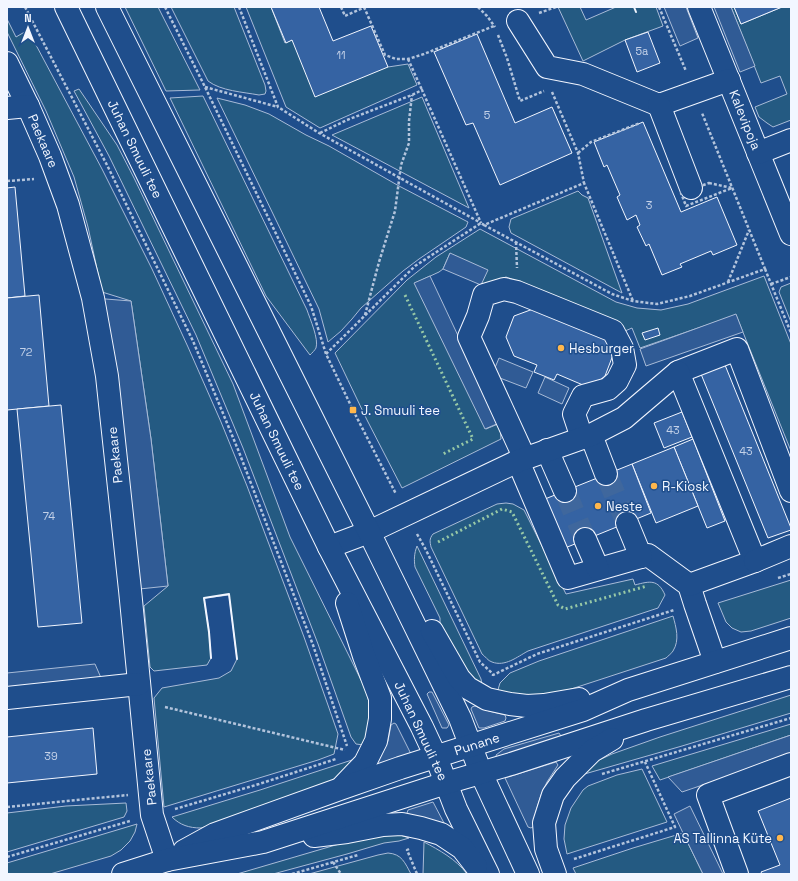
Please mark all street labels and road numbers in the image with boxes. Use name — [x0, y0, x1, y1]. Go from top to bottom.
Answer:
street label: Kalevipoja — [725, 87, 765, 153]
street label: Juhan Smuuli tee — [104, 97, 166, 201]
street label: Paekaare — [24, 112, 62, 170]
street label: Juhan Smuuli tee — [246, 389, 308, 493]
street label: Paekaare — [104, 426, 126, 484]
street label: Juhan Smuuli tee — [390, 679, 452, 783]
street label: Punane — [452, 729, 502, 759]
street label: Paekaare — [138, 748, 160, 806]

